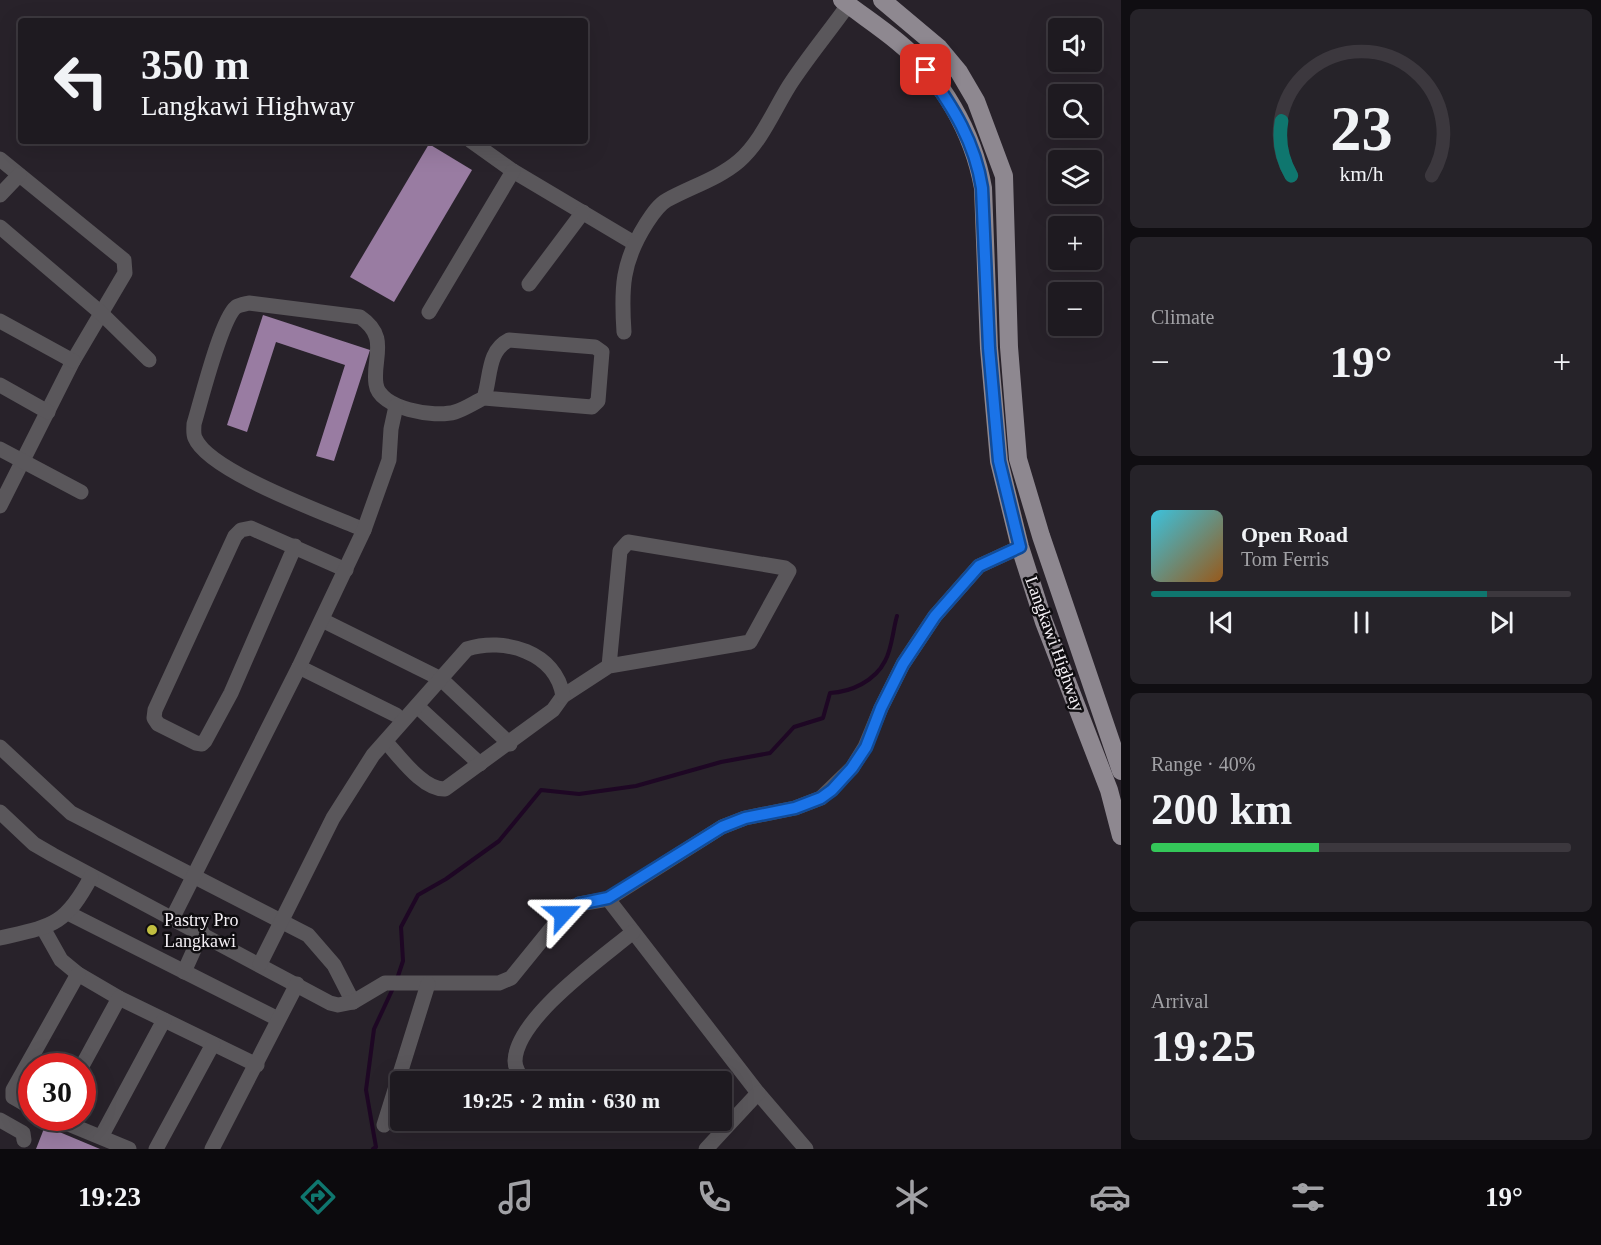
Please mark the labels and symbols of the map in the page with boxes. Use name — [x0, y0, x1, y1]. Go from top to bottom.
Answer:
pin — [900, 44, 951, 95]
street label: Langkawi Highway — [1021, 574, 1089, 714]
position arrow — [531, 882, 595, 946]
place label: Pastry Pro Langkawi — [164, 910, 239, 951]
marker: Pastry Pro Langkawi — [145, 923, 159, 937]
speed limit sign: 30 — [18, 1053, 96, 1131]

